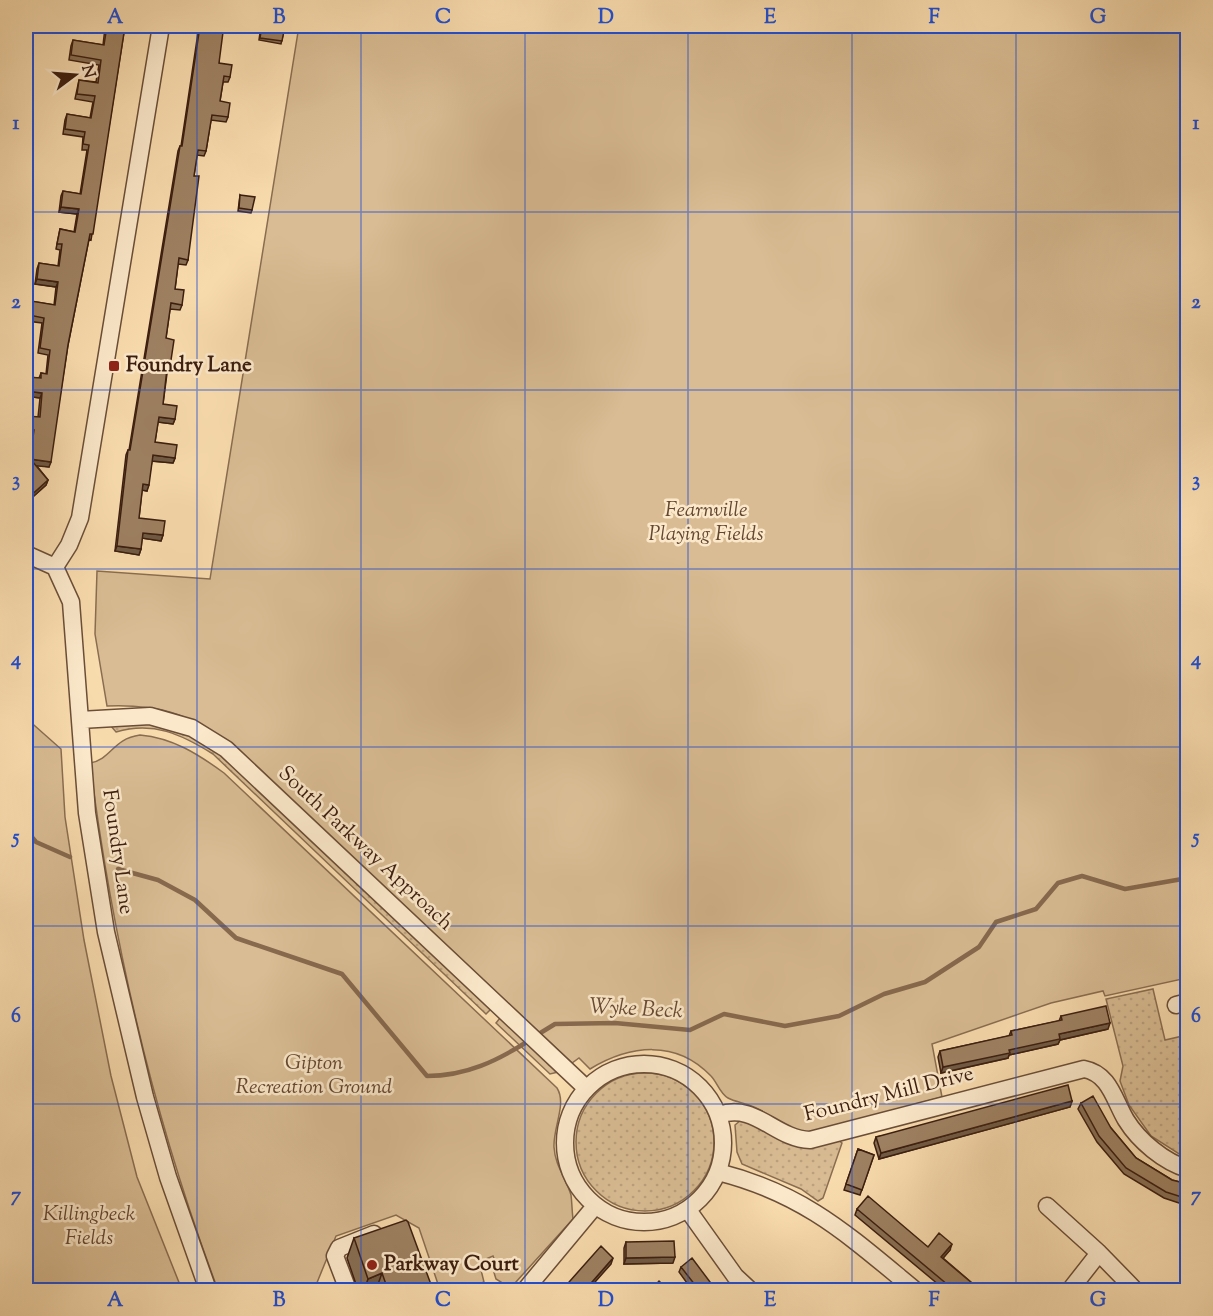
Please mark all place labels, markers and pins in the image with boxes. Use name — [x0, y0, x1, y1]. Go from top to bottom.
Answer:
place label: Foundry Lane — [126, 351, 252, 381]
marker: Foundry Lane — [107, 359, 121, 373]
place label: Parkway Court — [384, 1250, 520, 1280]
marker: Parkway Court — [365, 1258, 379, 1272]

